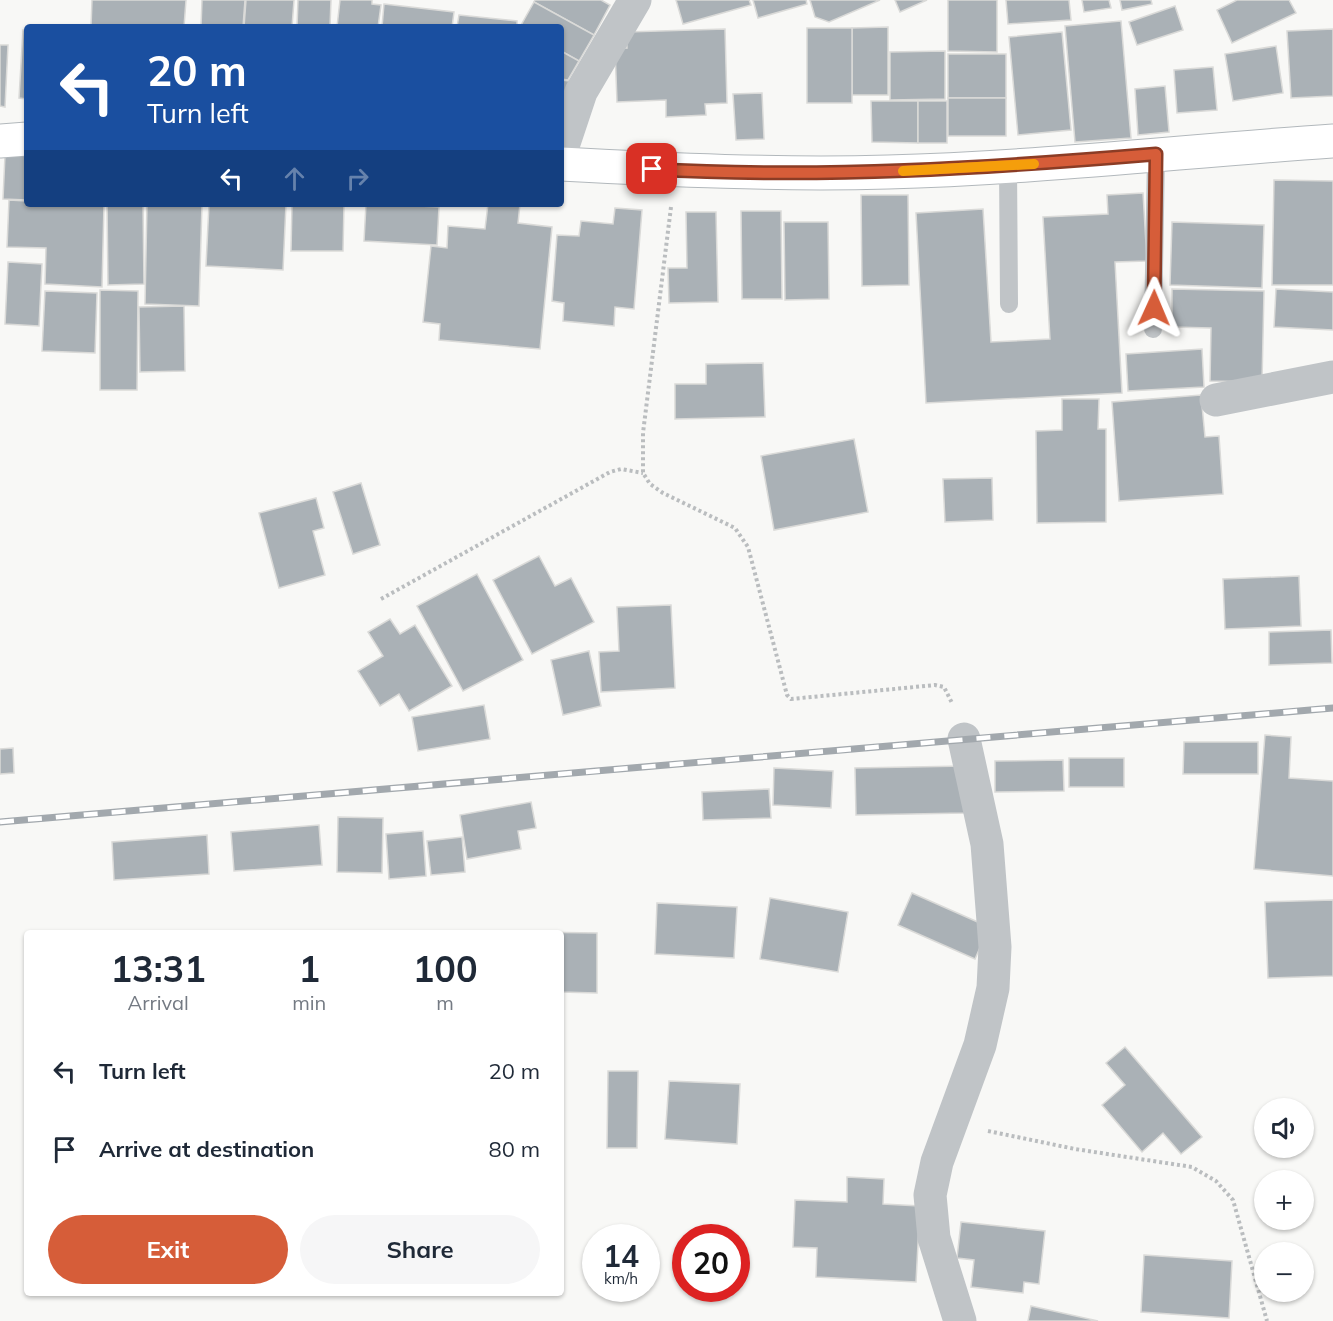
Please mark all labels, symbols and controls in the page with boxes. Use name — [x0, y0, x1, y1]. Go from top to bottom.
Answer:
text: 20 m — [147, 44, 247, 97]
icon: left — [48, 48, 126, 126]
text: Turn left — [147, 96, 249, 130]
pin — [626, 143, 677, 194]
icon: arrive — [635, 152, 668, 185]
icon: left — [215, 162, 248, 195]
icon: ahead — [278, 162, 311, 195]
icon: right — [341, 162, 374, 195]
position arrow — [1122, 276, 1186, 340]
text: 13:31 — [110, 946, 206, 991]
text: 1 — [298, 946, 320, 991]
text: 100 — [413, 946, 478, 991]
text: Arrival — [128, 990, 189, 1015]
text: min — [292, 990, 326, 1015]
text: m — [436, 990, 454, 1015]
icon: left — [48, 1055, 81, 1088]
text: Turn left — [99, 1057, 186, 1085]
text: 20 m — [489, 1057, 540, 1085]
map controls — [1254, 1098, 1314, 1302]
button: sound — [1254, 1098, 1314, 1158]
icon: arrive — [48, 1133, 81, 1166]
text: Arrive at destination — [99, 1135, 314, 1163]
text: 80 m — [489, 1135, 540, 1163]
button: + — [1254, 1170, 1314, 1230]
button: Exit — [48, 1215, 288, 1284]
button: Share — [300, 1215, 540, 1284]
speed limit sign: 20 — [672, 1224, 750, 1302]
text: 14 — [603, 1237, 639, 1275]
button: − — [1254, 1242, 1314, 1302]
text: km/h — [604, 1269, 638, 1288]

